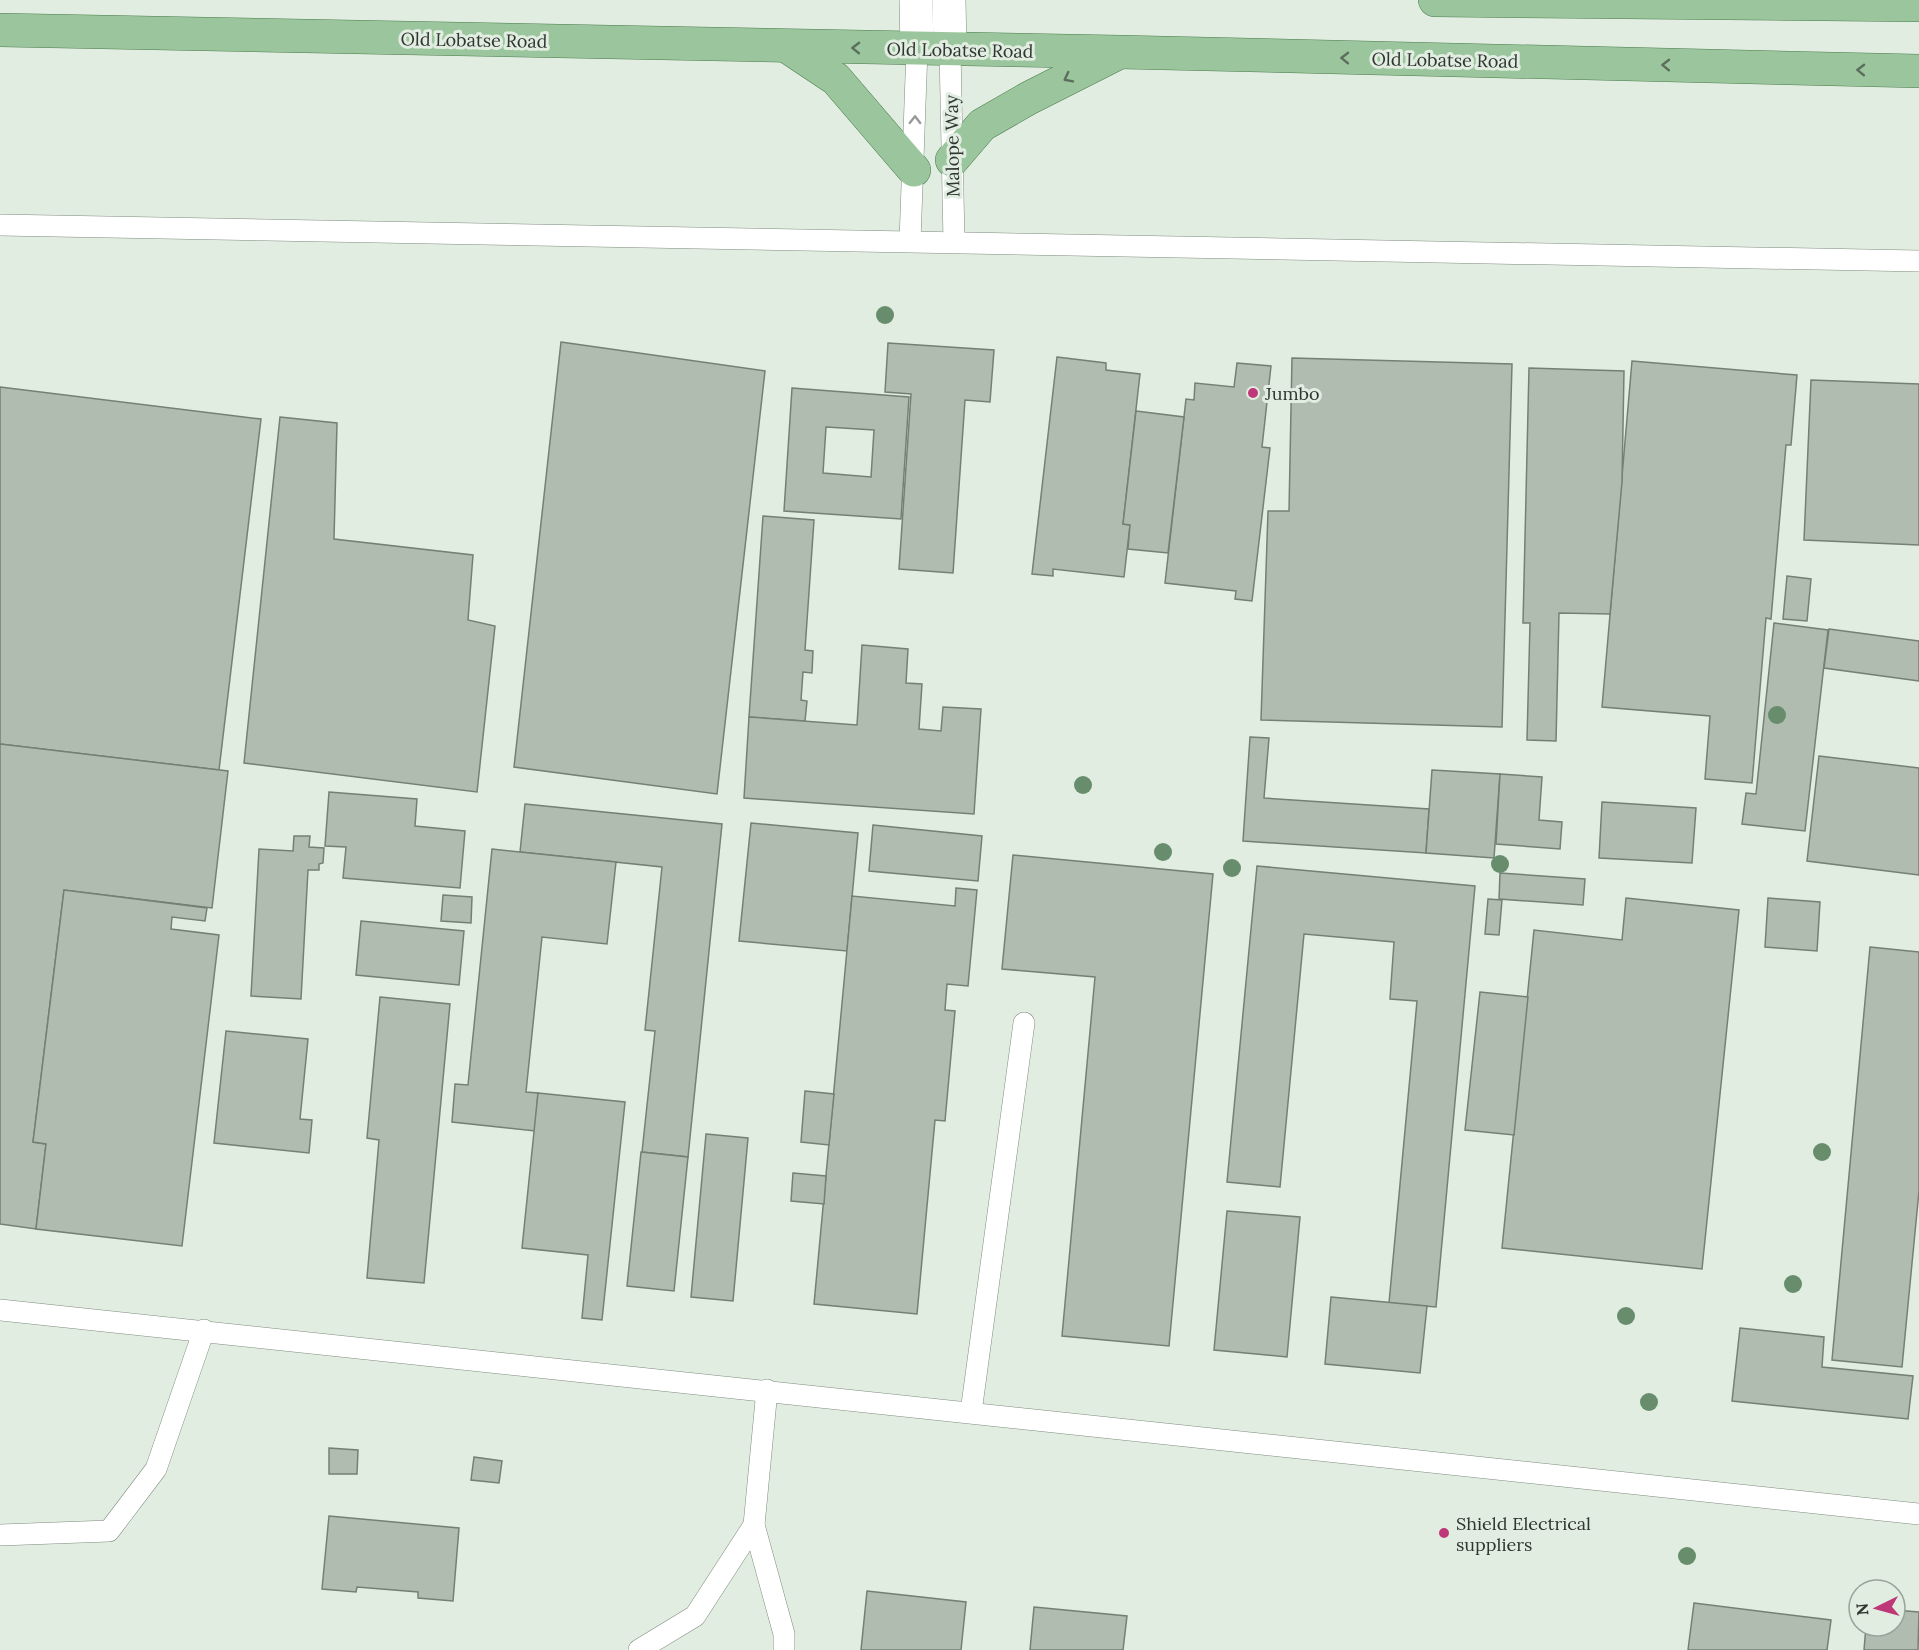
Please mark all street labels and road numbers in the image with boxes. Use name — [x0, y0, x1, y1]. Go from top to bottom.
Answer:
street label: Old Lobatse Road — [400, 27, 548, 53]
street label: Old Lobatse Road — [886, 37, 1034, 63]
street label: Old Lobatse Road — [1371, 47, 1519, 73]
street label: Malope Way — [940, 94, 964, 197]

